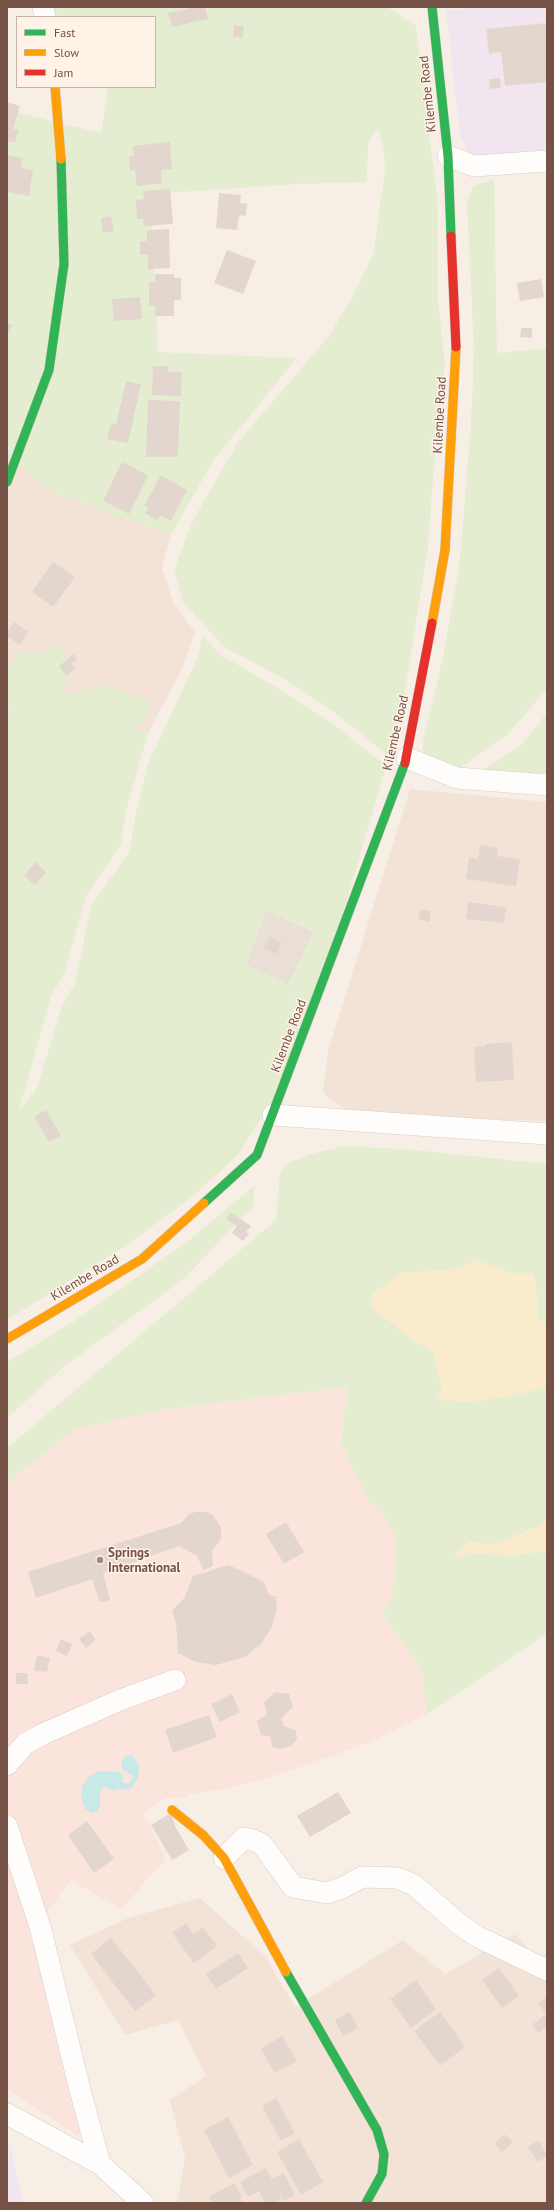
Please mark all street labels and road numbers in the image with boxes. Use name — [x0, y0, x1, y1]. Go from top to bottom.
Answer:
street label: Kilembe Road — [416, 55, 440, 133]
street label: Kilembe Road — [430, 376, 450, 454]
street label: Kilembe Road — [380, 694, 412, 772]
street label: Kilembe Road — [268, 997, 310, 1075]
street label: Kilembe Road — [48, 1251, 122, 1305]

